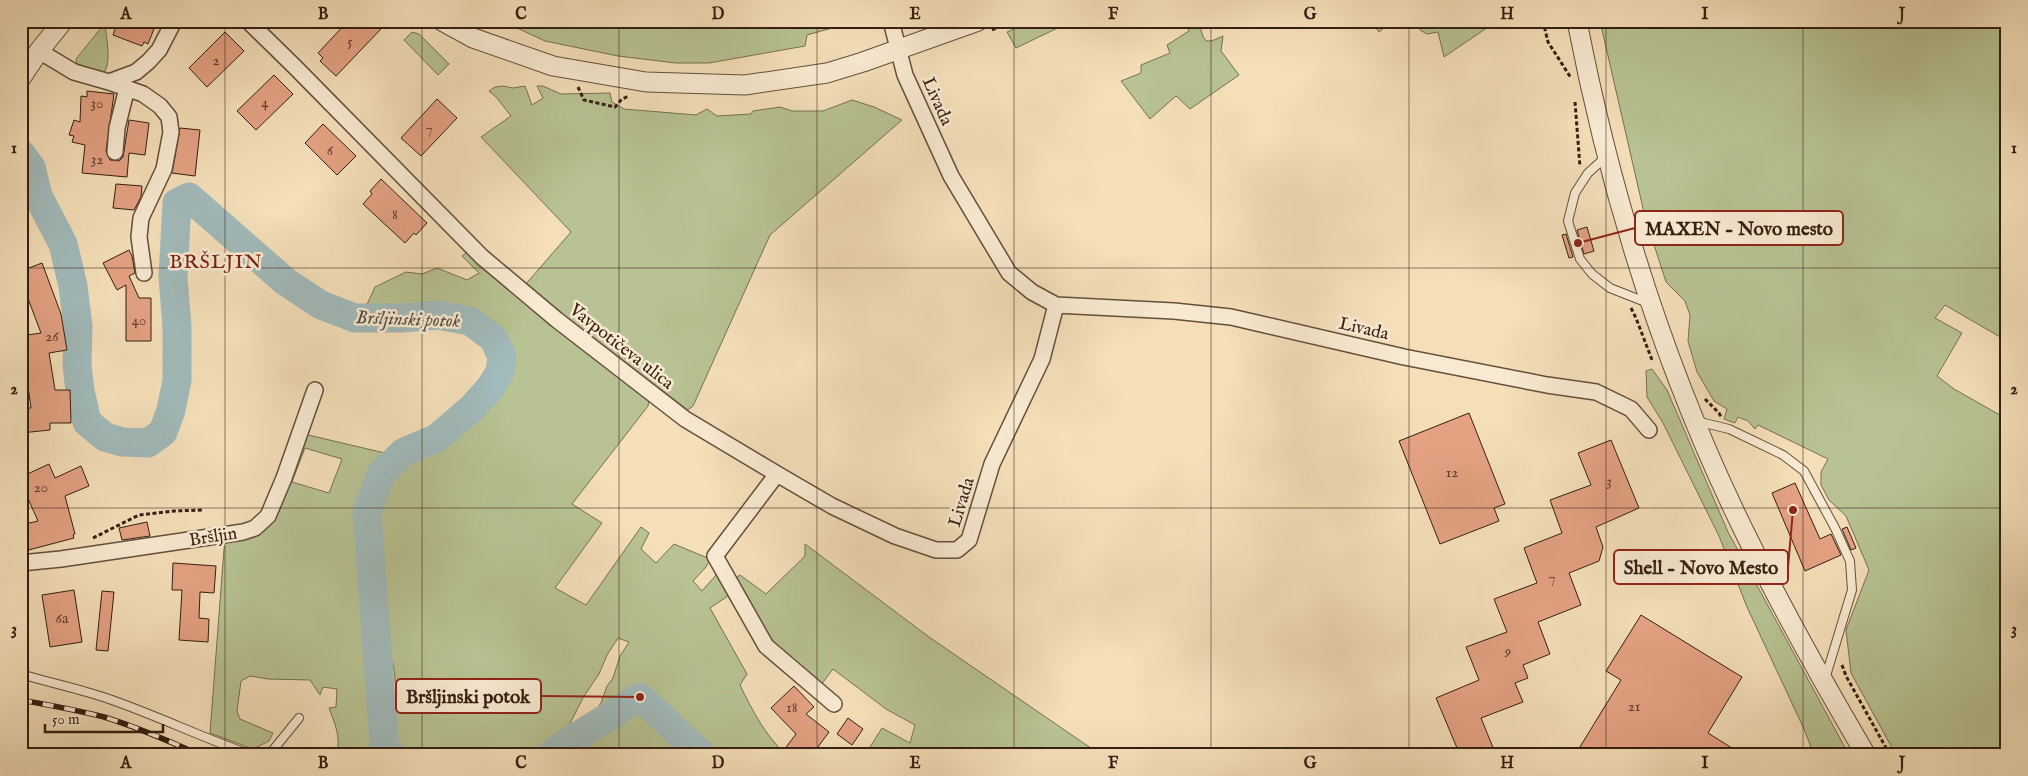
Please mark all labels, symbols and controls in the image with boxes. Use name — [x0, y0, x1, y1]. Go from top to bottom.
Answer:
text: A — [120, 5, 133, 25]
text: B — [318, 5, 329, 25]
text: C — [515, 5, 527, 25]
text: D — [712, 5, 725, 25]
text: E — [909, 5, 921, 25]
text: F — [1108, 5, 1119, 25]
text: G — [1304, 5, 1317, 25]
text: H — [1500, 5, 1514, 25]
text: I — [1702, 5, 1709, 25]
text: J — [1897, 5, 1906, 25]
house number: 5 — [347, 32, 353, 51]
house number: 2 — [212, 51, 220, 70]
street label: Livada — [916, 74, 958, 130]
house number: 4 — [261, 93, 269, 112]
house number: 30 — [91, 94, 103, 113]
house number: 7 — [425, 119, 433, 138]
text: 1 — [11, 139, 17, 159]
text: 1 — [2011, 139, 2017, 159]
house number: 6 — [327, 141, 334, 160]
house number: 32 — [91, 150, 103, 169]
house number: 8 — [392, 205, 398, 224]
callout: MAXEN - Novo mesto — [1635, 211, 1843, 245]
text: MAXEN - Novo mesto — [1645, 218, 1833, 242]
district label: BRŠLJIN — [169, 250, 263, 275]
street label: Vavpotičeva ulica — [563, 298, 678, 395]
water label: Bršljinski potok — [355, 306, 461, 334]
house number: 40 — [132, 311, 146, 330]
street label: Livada — [1336, 313, 1391, 346]
house number: 26 — [45, 327, 59, 346]
text: 2 — [10, 380, 18, 400]
text: 2 — [2010, 380, 2018, 400]
house number: 12 — [1446, 463, 1458, 482]
house number: 3 — [1606, 472, 1612, 491]
street label: Livada — [944, 475, 981, 530]
house number: 20 — [34, 478, 48, 497]
street label: Bršljin — [188, 522, 239, 553]
callout: Shell - Novo Mesto — [1614, 550, 1788, 584]
text: Shell - Novo Mesto — [1624, 557, 1778, 581]
house number: 7 — [1548, 568, 1556, 587]
house number: 6a — [56, 609, 69, 628]
text: 3 — [11, 620, 17, 640]
text: 3 — [2011, 620, 2017, 640]
house number: 9 — [1504, 642, 1511, 661]
callout: Bršljinski potok — [396, 679, 541, 713]
text: Bršljinski potok — [406, 686, 531, 710]
house number: 21 — [1628, 697, 1640, 716]
house number: 18 — [786, 698, 798, 717]
scale bar — [45, 701, 162, 733]
text: 50 m — [52, 710, 80, 729]
text: A — [120, 754, 133, 774]
text: B — [318, 754, 329, 774]
text: C — [515, 754, 527, 774]
text: D — [712, 754, 725, 774]
text: E — [909, 754, 921, 774]
text: F — [1108, 754, 1119, 774]
text: G — [1304, 754, 1317, 774]
text: H — [1500, 754, 1514, 774]
text: I — [1702, 754, 1709, 774]
text: J — [1897, 754, 1906, 774]

